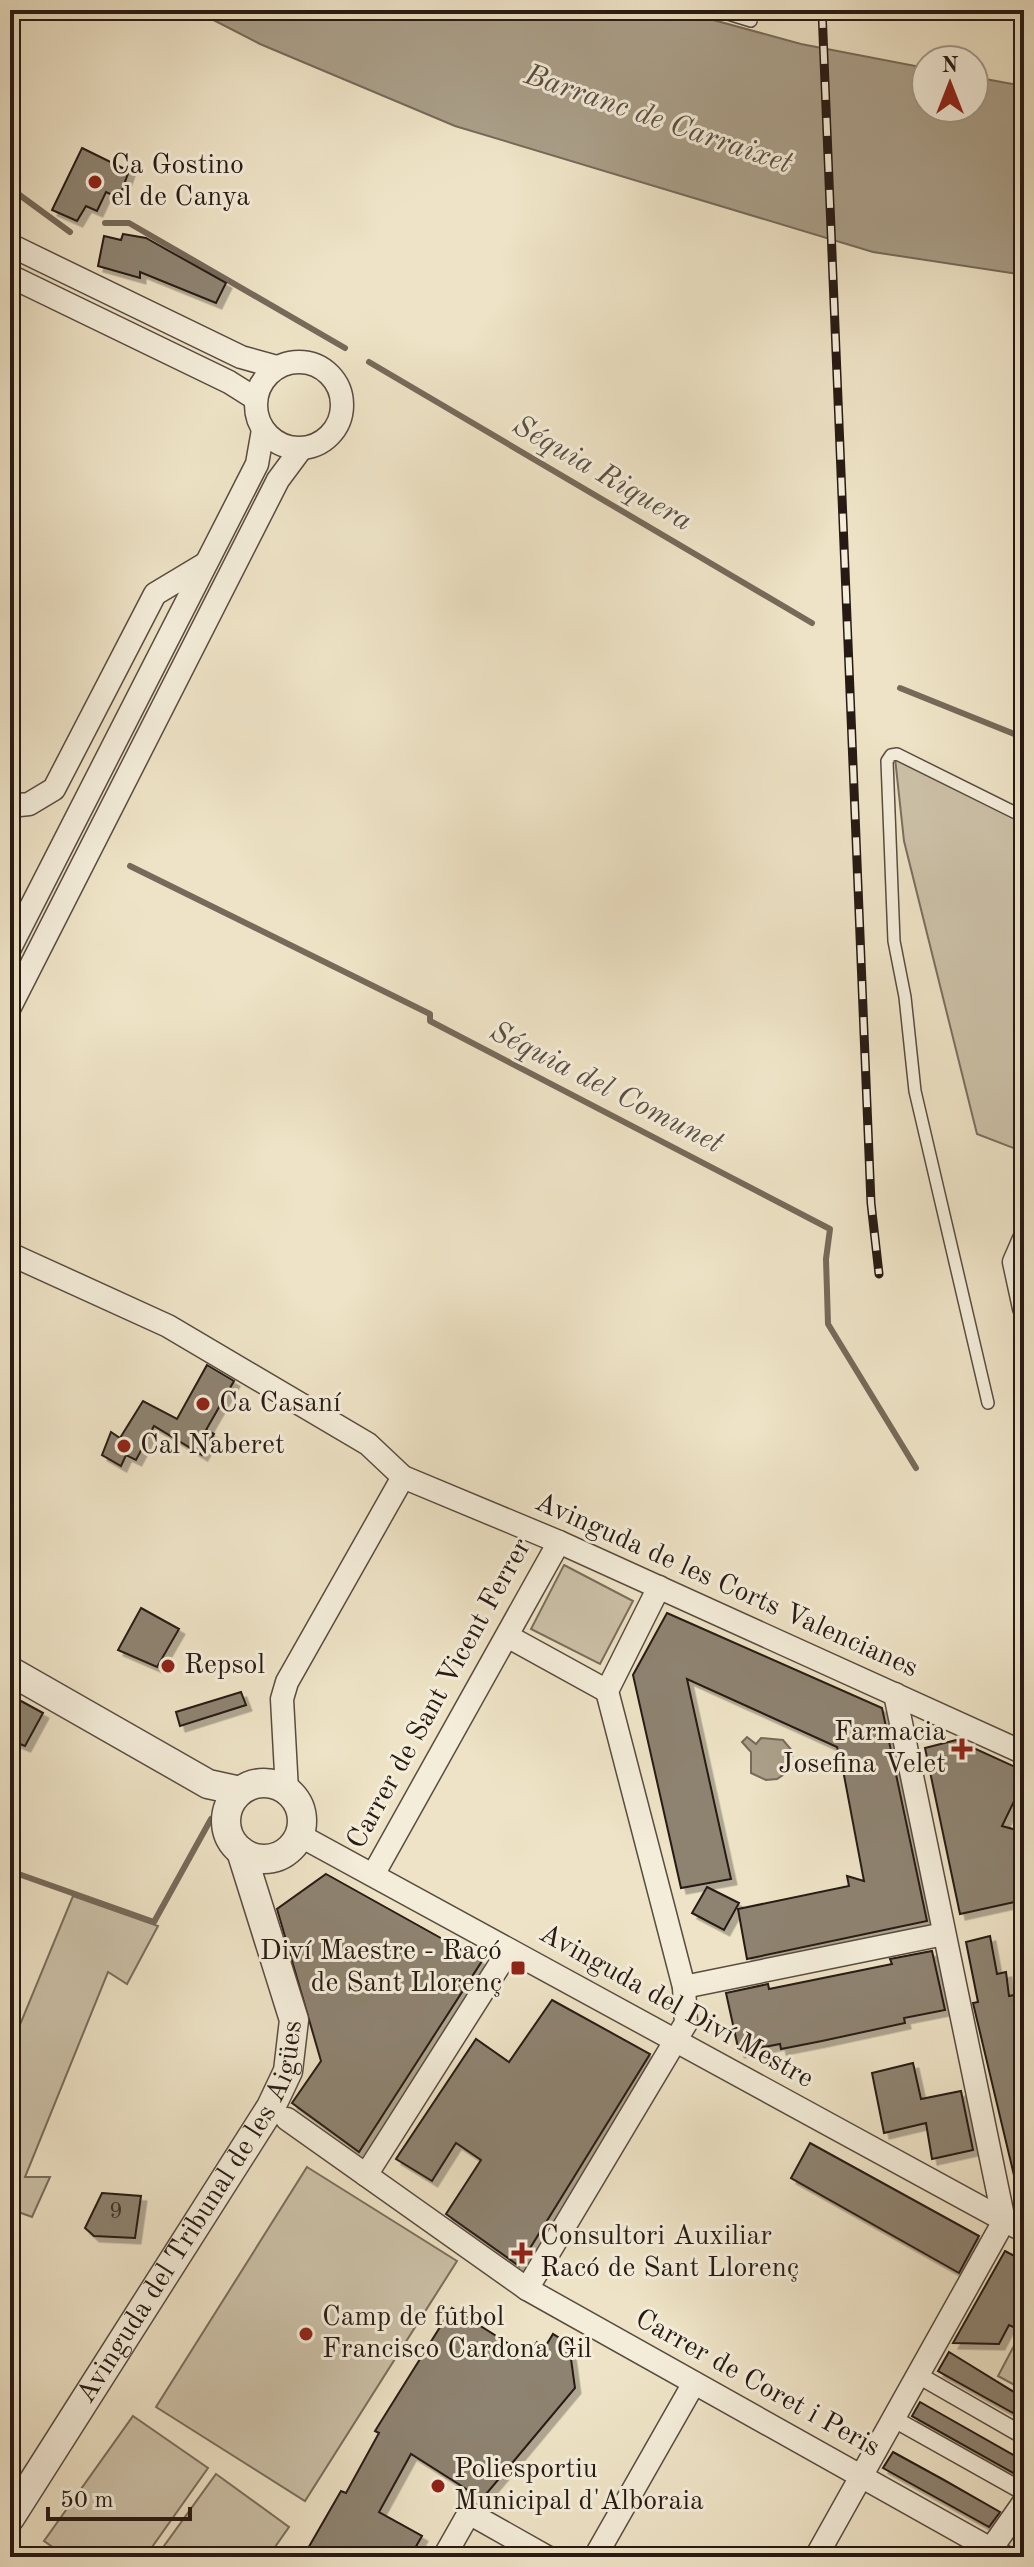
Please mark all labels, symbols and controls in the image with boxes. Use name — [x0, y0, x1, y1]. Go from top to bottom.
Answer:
north arrow — [910, 44, 990, 124]
text: N — [942, 55, 959, 77]
water label: Barranc de Carraixet — [520, 60, 796, 180]
place label: Ca Gostino el de Canya — [111, 152, 250, 212]
marker: Ca Gostino el de Canya — [86, 173, 104, 191]
water label: Séquia Riquera — [507, 411, 697, 537]
water label: Séquia del Comunet — [485, 1016, 727, 1160]
place label: Ca Casaní — [219, 1390, 341, 1418]
marker: Ca Casaní — [194, 1395, 212, 1413]
place label: Cal Naberet — [140, 1432, 285, 1460]
marker: Cal Naberet — [115, 1437, 133, 1455]
street label: Avinguda de les Corts Valencianes — [530, 1489, 922, 1683]
street label: Carrer de Sant Vicent Ferrer — [343, 1534, 537, 1854]
place label: Repsol — [184, 1652, 265, 1680]
marker: Repsol — [159, 1657, 177, 1675]
place label: Farmacia Josefina Velet — [778, 1719, 946, 1779]
marker: Farmacia Josefina Velet — [953, 1740, 971, 1758]
street label: Avinguda del Diví Mestre — [534, 1920, 818, 2094]
place label: Diví Maestre - Racó de Sant Llorenç — [260, 1938, 502, 1998]
marker: Diví Maestre - Racó de Sant Llorenç — [509, 1959, 527, 1977]
street label: Avinguda del Tribunal de les Aigües — [72, 2019, 308, 2409]
house number: 9 — [109, 2200, 123, 2224]
place label: Consultori Auxiliar Racó de Sant Llorenç — [540, 2223, 799, 2283]
marker: Consultori Auxiliar Racó de Sant Llorenç — [511, 2242, 533, 2264]
place label: Camp de futbol Francisco Cardona Gil — [322, 2304, 592, 2364]
street label: Carrer de Coret i Peris — [630, 2305, 884, 2463]
marker: Camp de futbol Francisco Cardona Gil — [297, 2325, 315, 2343]
place label: Poliesportiu Municipal d'Alboraia — [454, 2456, 704, 2516]
scale bar — [48, 2471, 190, 2521]
marker: Poliesportiu Municipal d'Alboraia — [429, 2477, 447, 2495]
text: 50 m — [60, 2489, 114, 2513]

